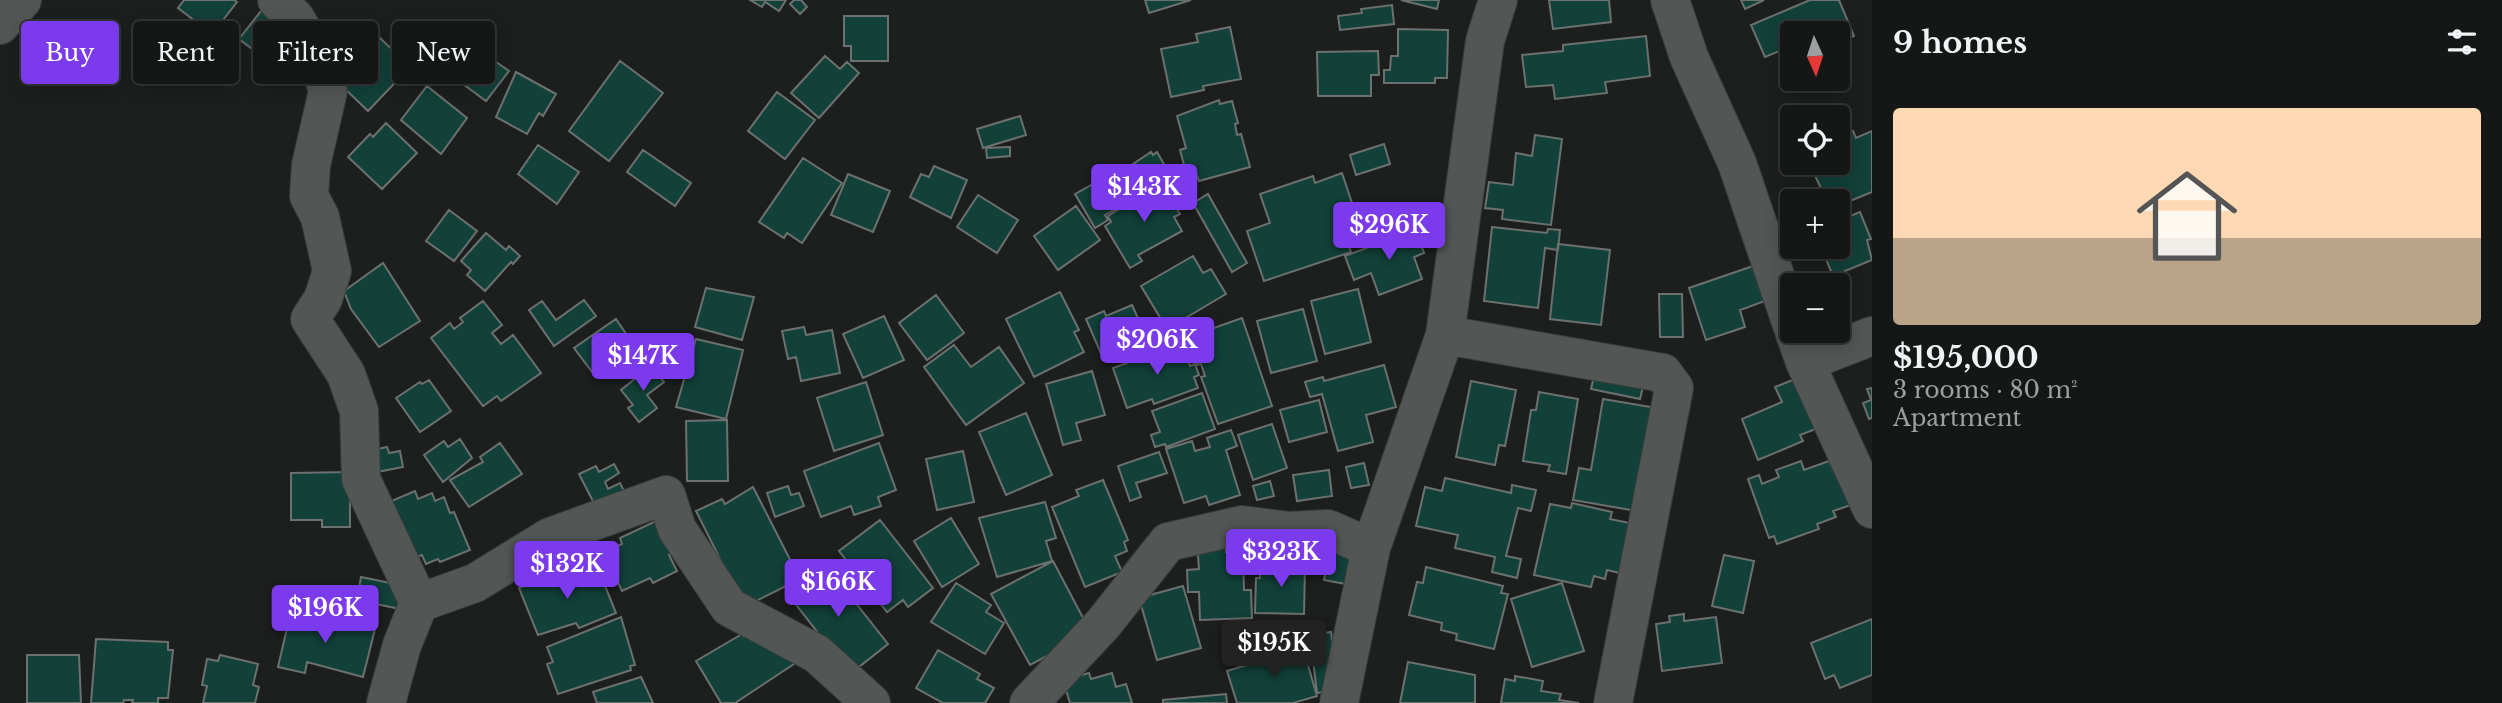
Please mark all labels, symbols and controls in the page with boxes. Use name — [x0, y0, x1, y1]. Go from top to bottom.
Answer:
chip: Buy — [21, 21, 119, 84]
chip: Rent — [133, 21, 239, 84]
chip: Filters — [253, 21, 378, 84]
chip: New — [392, 21, 495, 84]
north arrow — [1780, 21, 1850, 91]
map controls — [1780, 21, 1850, 343]
icon: filters — [2443, 23, 2481, 61]
text: 9 homes — [1893, 24, 2027, 61]
button: locate — [1780, 105, 1850, 175]
icon: home — [2124, 153, 2250, 279]
pin: $143K — [1095, 164, 1193, 224]
text: $143K — [1107, 173, 1181, 201]
button: + — [1780, 189, 1850, 259]
pin: $296K — [1340, 202, 1438, 262]
text: $296K — [1349, 211, 1429, 239]
button: − — [1780, 273, 1850, 343]
pin: $206K — [1108, 318, 1206, 377]
text: $206K — [1116, 326, 1198, 354]
pin: $147K — [594, 334, 692, 393]
text: $195,000 — [1893, 339, 2039, 376]
text: $147K — [607, 342, 679, 370]
text: 3 rooms · 80 m² — [1893, 376, 2078, 404]
text: Apartment — [1893, 404, 2021, 432]
pin: $323K — [1232, 530, 1330, 589]
text: $323K — [1242, 538, 1320, 566]
pin: $132K — [518, 542, 616, 601]
text: $132K — [530, 550, 604, 578]
pin: $166K — [789, 560, 887, 619]
text: $166K — [801, 568, 875, 596]
pin: $196K — [276, 586, 374, 645]
text: $196K — [288, 594, 362, 622]
pin: $195K — [1225, 620, 1323, 680]
text: $195K — [1238, 629, 1310, 657]

